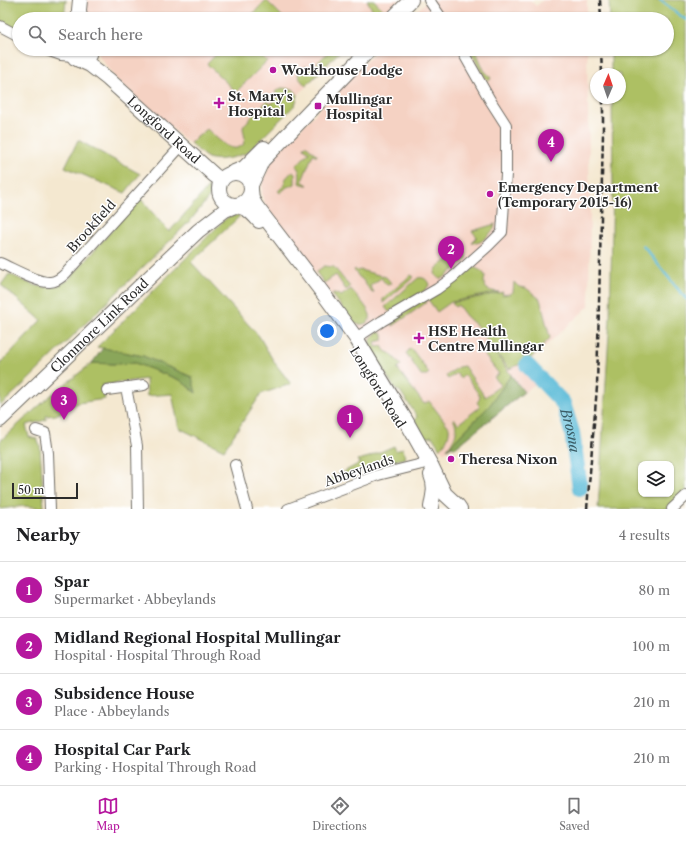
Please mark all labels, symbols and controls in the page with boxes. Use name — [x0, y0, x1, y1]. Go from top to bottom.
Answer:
search box — [12, 12, 674, 56]
icon: search — [26, 23, 48, 45]
text: Search here — [58, 25, 143, 44]
place label: Workhouse Lodge — [280, 62, 403, 78]
marker: Workhouse Lodge — [268, 65, 278, 75]
north arrow — [590, 68, 626, 104]
place label: St. Mary's Hospital — [228, 88, 293, 119]
place label: Mullingar Hospital — [326, 91, 393, 122]
street label: Longford Road — [124, 93, 204, 167]
marker: St. Mary's Hospital — [213, 97, 225, 109]
marker: Mullingar Hospital — [313, 101, 323, 111]
pin: 4 — [538, 129, 564, 162]
place label: Emergency Department (Temporary 2015-16) — [498, 179, 659, 210]
marker: Emergency Department (Temporary 2015-16) — [485, 189, 495, 199]
street label: Brookfield — [63, 196, 119, 256]
pin: 2 — [438, 236, 464, 269]
street label: Clonmore Link Road — [47, 275, 152, 376]
your location — [317, 321, 337, 341]
place label: HSE Health Centre Mullingar — [428, 323, 544, 354]
marker: HSE Health Centre Mullingar — [413, 332, 425, 344]
street label: Longford Road — [347, 343, 409, 431]
pin: 3 — [51, 387, 77, 420]
pin: 1 — [337, 405, 363, 438]
water label: Brosna — [556, 405, 584, 455]
street label: Abbeylands — [321, 451, 396, 490]
place label: Theresa Nixon — [459, 451, 557, 467]
marker: Theresa Nixon — [446, 454, 456, 464]
map controls — [638, 461, 674, 497]
button: layers — [638, 461, 674, 497]
scale bar — [12, 481, 78, 500]
text: 50 m — [18, 483, 44, 497]
text: Nearby — [16, 525, 80, 545]
text: 4 results — [619, 527, 670, 543]
text: Spar — [54, 572, 90, 591]
text: 1 — [26, 582, 32, 598]
text: 80 m — [638, 582, 670, 598]
text: Supermarket · Abbeylands — [54, 591, 216, 607]
text: Midland Regional Hospital Mullingar — [54, 628, 341, 647]
text: 2 — [25, 638, 33, 654]
text: 100 m — [632, 638, 670, 654]
text: Hospital · Hospital Through Road — [54, 647, 261, 663]
text: Subsidence House — [54, 684, 195, 703]
text: 3 — [25, 694, 33, 710]
text: 210 m — [633, 694, 670, 710]
text: Place · Abbeylands — [54, 703, 169, 719]
text: Hospital Car Park — [54, 740, 191, 759]
text: 4 — [25, 750, 33, 766]
text: 210 m — [633, 750, 670, 766]
text: Parking · Hospital Through Road — [54, 759, 256, 775]
tab: Map — [96, 795, 120, 833]
tab: Directions — [312, 795, 367, 833]
tab: Saved — [559, 795, 590, 833]

